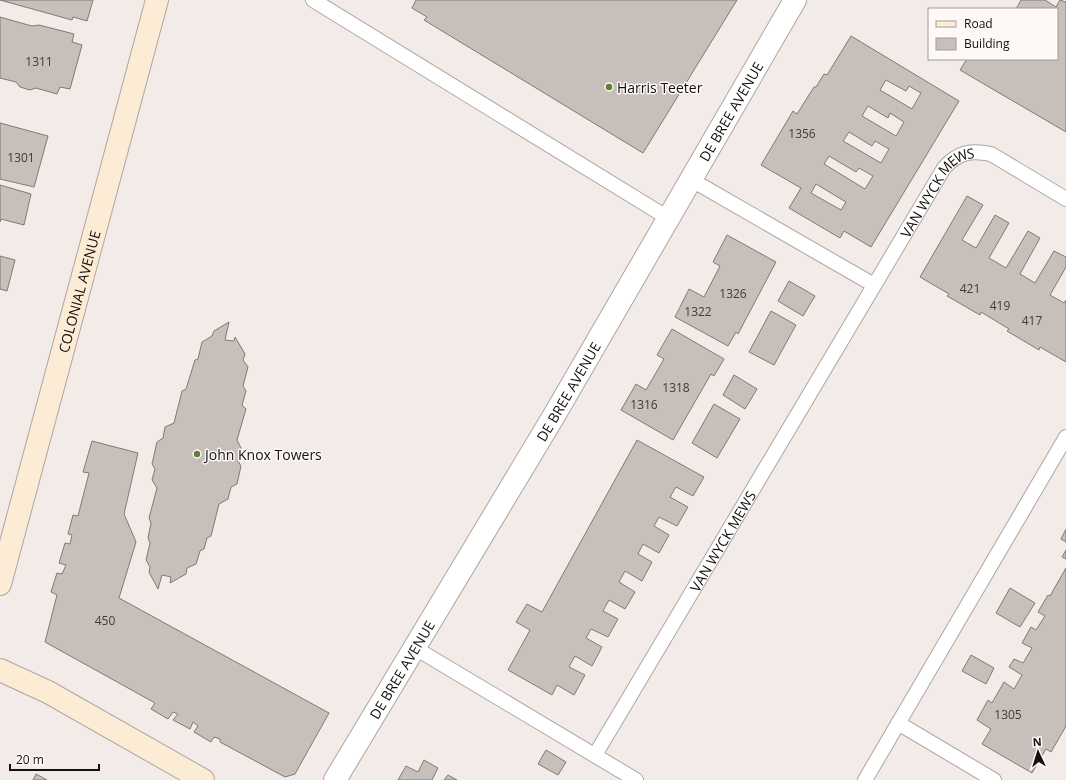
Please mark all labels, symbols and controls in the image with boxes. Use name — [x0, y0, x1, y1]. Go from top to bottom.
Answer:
legend — [928, 8, 1058, 60]
text: Road — [964, 15, 993, 32]
text: Building — [964, 35, 1010, 52]
house number: 1311 — [25, 53, 53, 70]
street label: DE BREE AVENUE — [694, 58, 767, 164]
place label: Harris Teeter — [617, 78, 703, 97]
marker: Harris Teeter — [604, 82, 614, 92]
house number: 1356 — [788, 125, 816, 142]
street label: VAN WYCK MEWS — [895, 143, 975, 241]
house number: 1301 — [7, 149, 35, 166]
street label: COLONIAL AVENUE — [53, 228, 104, 355]
house number: 421 — [960, 280, 980, 297]
house number: 1326 — [719, 285, 747, 302]
house number: 419 — [990, 297, 1010, 314]
house number: 1322 — [684, 303, 712, 320]
house number: 417 — [1022, 312, 1042, 329]
street label: DE BREE AVENUE — [531, 338, 604, 445]
house number: 1318 — [662, 379, 690, 396]
house number: 1316 — [630, 396, 658, 413]
place label: John Knox Towers — [203, 445, 322, 464]
marker: John Knox Towers — [192, 449, 202, 459]
street label: VAN WYCK MEWS — [685, 487, 760, 595]
house number: 450 — [95, 612, 115, 629]
street label: DE BREE AVENUE — [364, 617, 438, 722]
house number: 1305 — [994, 706, 1022, 723]
north arrow — [1018, 732, 1058, 772]
text: N — [1032, 734, 1042, 749]
scale bar — [10, 746, 99, 772]
text: 20 m — [16, 751, 44, 768]

